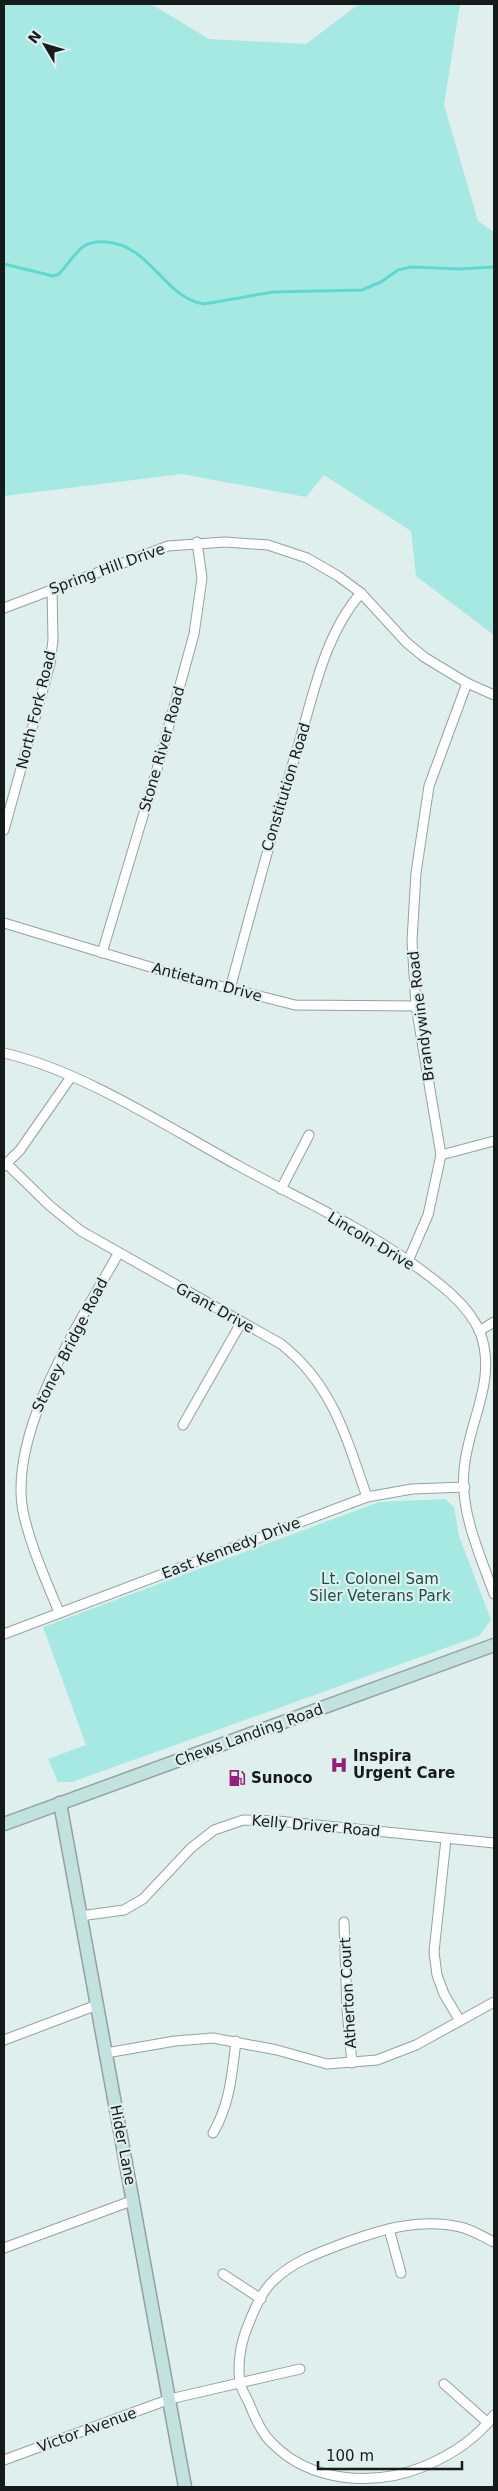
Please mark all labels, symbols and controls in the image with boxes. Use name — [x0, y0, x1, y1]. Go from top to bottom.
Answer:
north arrow — [20, 20, 70, 70]
text: N — [25, 27, 45, 47]
street label: Spring Hill Drive — [47, 540, 167, 598]
street label: North Fork Road — [13, 649, 59, 771]
street label: Stone River Road — [136, 684, 188, 814]
street label: Constitution Road — [258, 721, 314, 853]
street label: Brandywine Road — [404, 950, 438, 1082]
street label: Antietam Drive — [150, 959, 264, 1005]
street label: Lincoln Drive — [324, 1208, 418, 1274]
street label: Stoney Bridge Road — [28, 1275, 112, 1415]
street label: Grant Drive — [173, 1279, 257, 1337]
street label: East Kennedy Drive — [159, 1513, 303, 1583]
park label: Lt. Colonel Sam Siler Veterans Park — [309, 1570, 451, 1605]
street label: Chews Landing Road — [173, 1700, 325, 1770]
place label: Inspira Urgent Care — [353, 1747, 455, 1782]
hospital icon: Inspira Urgent Care — [329, 1755, 349, 1775]
fuel station icon: Sunoco — [227, 1768, 247, 1788]
place label: Sunoco — [251, 1769, 313, 1787]
street label: Kelly Driver Road — [251, 1811, 381, 1841]
street label: Atherton Court — [336, 1937, 360, 2049]
street label: Hider Lane — [106, 2103, 140, 2187]
street label: Victor Avenue — [35, 2404, 139, 2456]
scale bar — [318, 2438, 462, 2470]
text: 100 m — [326, 2447, 374, 2465]

